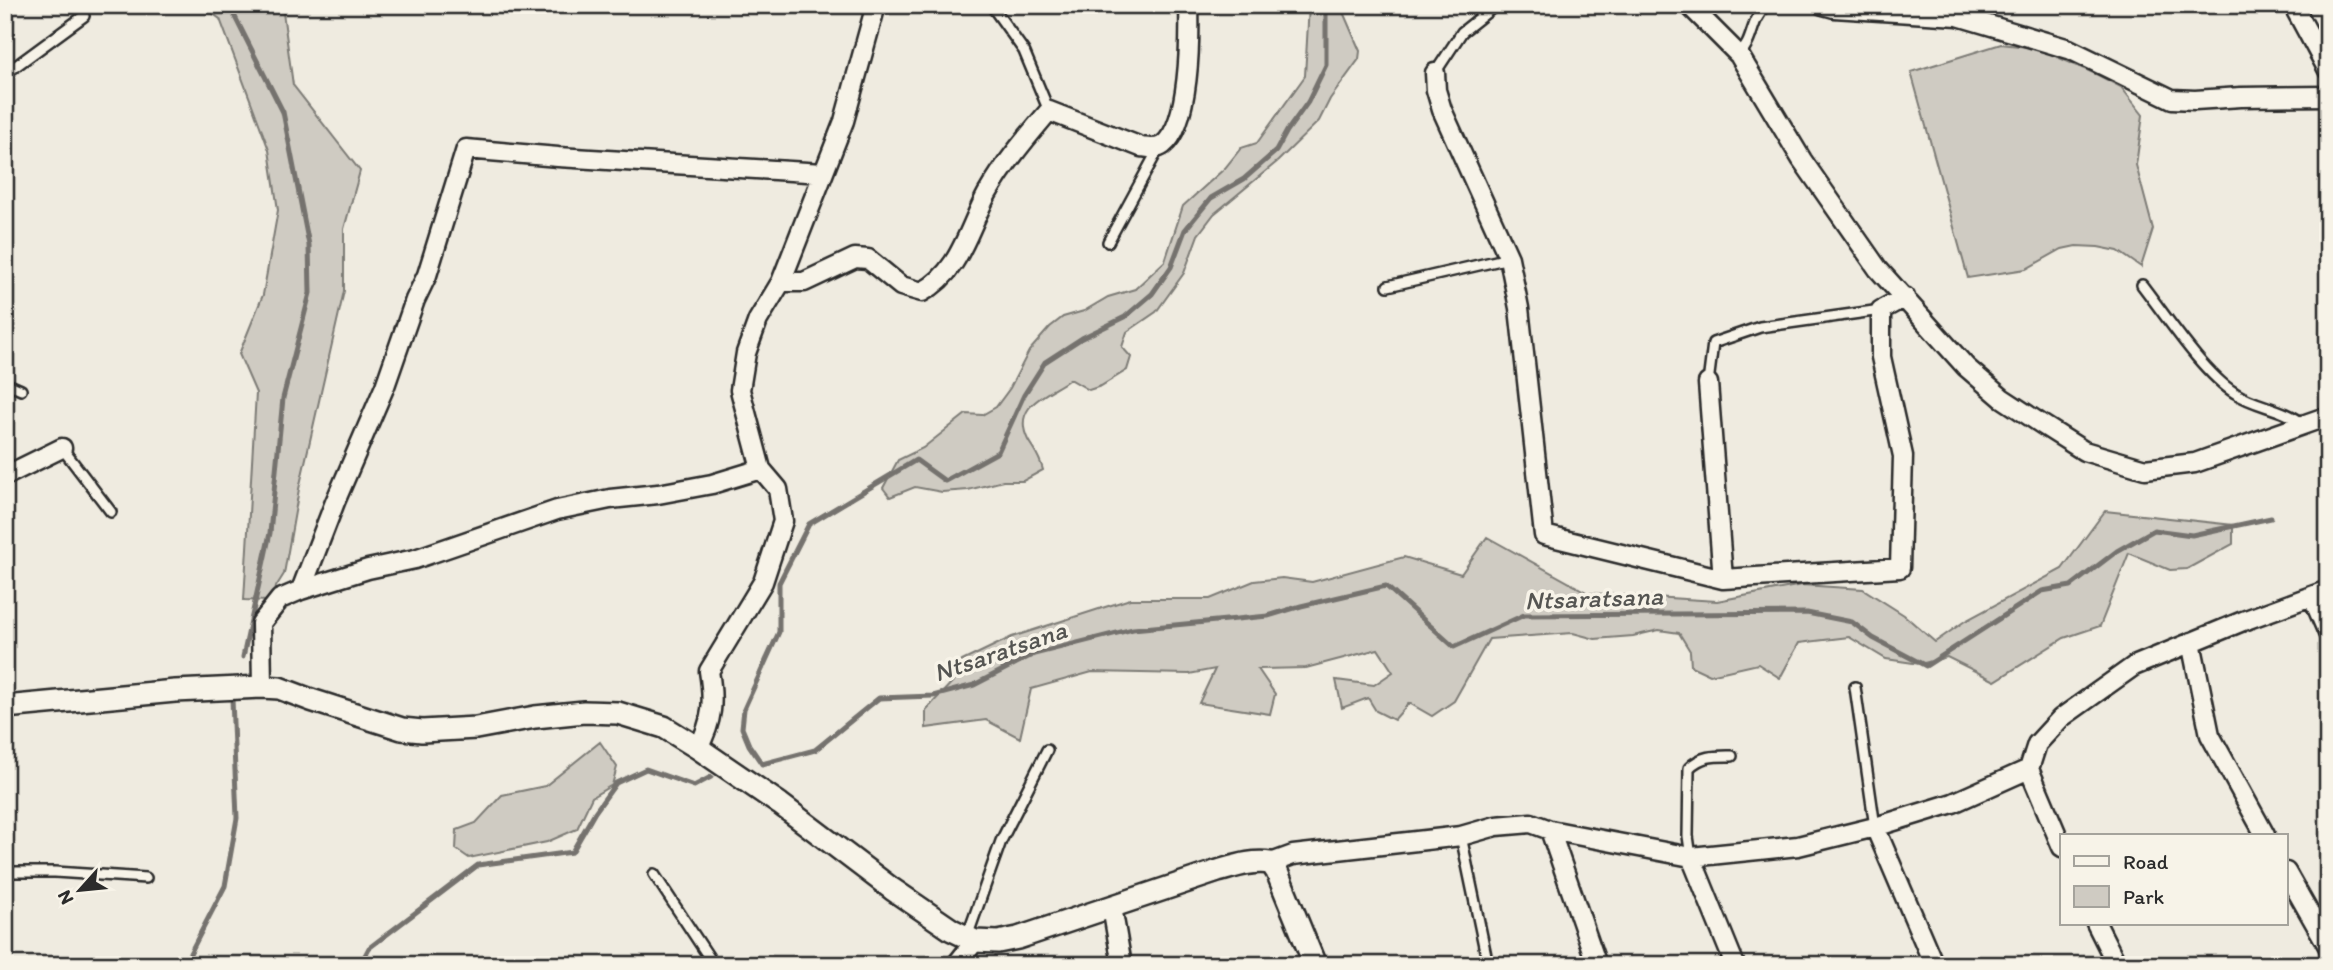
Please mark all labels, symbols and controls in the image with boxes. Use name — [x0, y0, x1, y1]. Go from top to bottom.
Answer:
water label: Ntsaratsana — [1524, 580, 1664, 616]
water label: Ntsaratsana — [929, 613, 1071, 689]
legend — [2060, 834, 2288, 925]
text: Road — [2123, 849, 2169, 874]
north arrow — [46, 855, 116, 925]
text: Park — [2123, 884, 2165, 909]
text: N — [52, 887, 78, 908]

